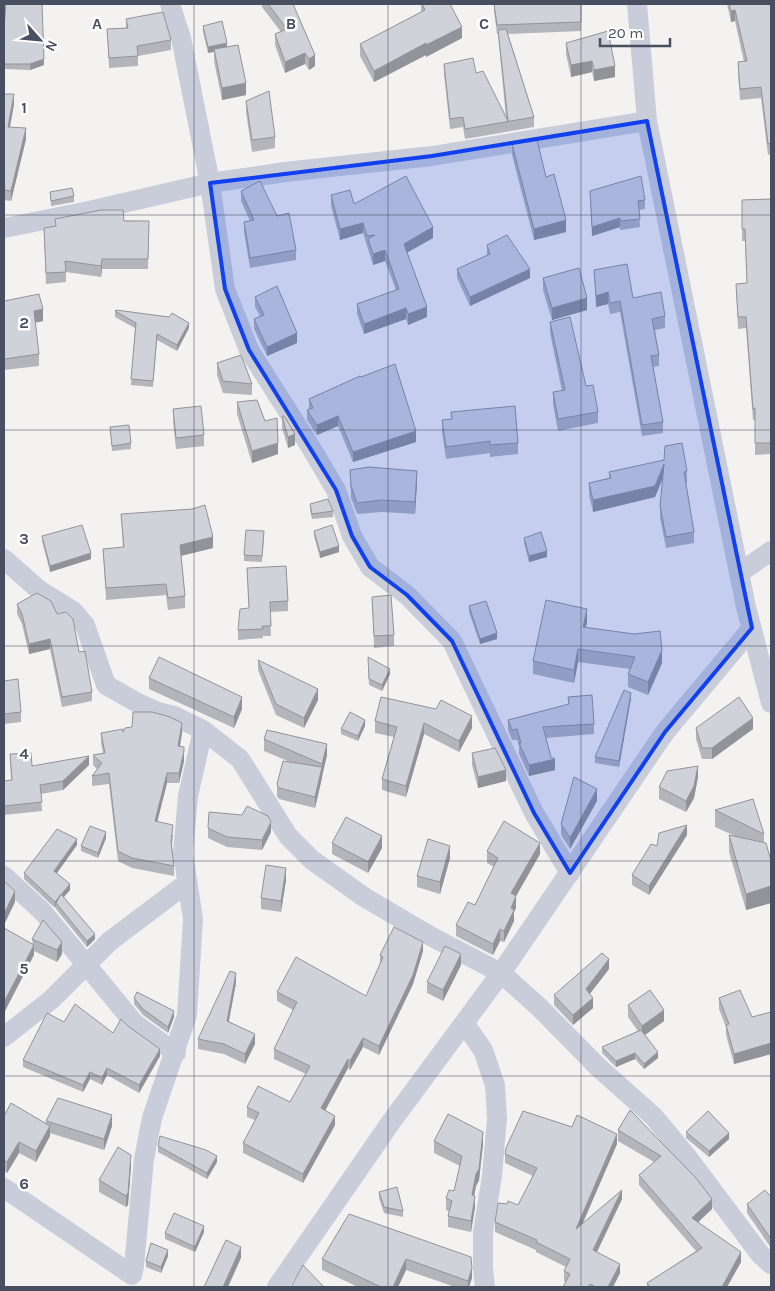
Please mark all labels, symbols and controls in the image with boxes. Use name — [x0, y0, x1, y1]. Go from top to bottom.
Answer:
text: A — [92, 14, 102, 33]
text: B — [286, 14, 296, 33]
text: C — [479, 14, 489, 33]
north arrow — [15, 15, 65, 65]
scale bar — [600, 15, 670, 47]
text: 20 m — [608, 24, 643, 42]
text: N — [41, 37, 61, 54]
text: 1 — [21, 98, 27, 117]
text: 2 — [19, 313, 29, 332]
text: 3 — [19, 529, 29, 548]
text: 4 — [19, 744, 29, 763]
text: 5 — [19, 959, 29, 978]
text: 6 — [19, 1174, 29, 1193]

